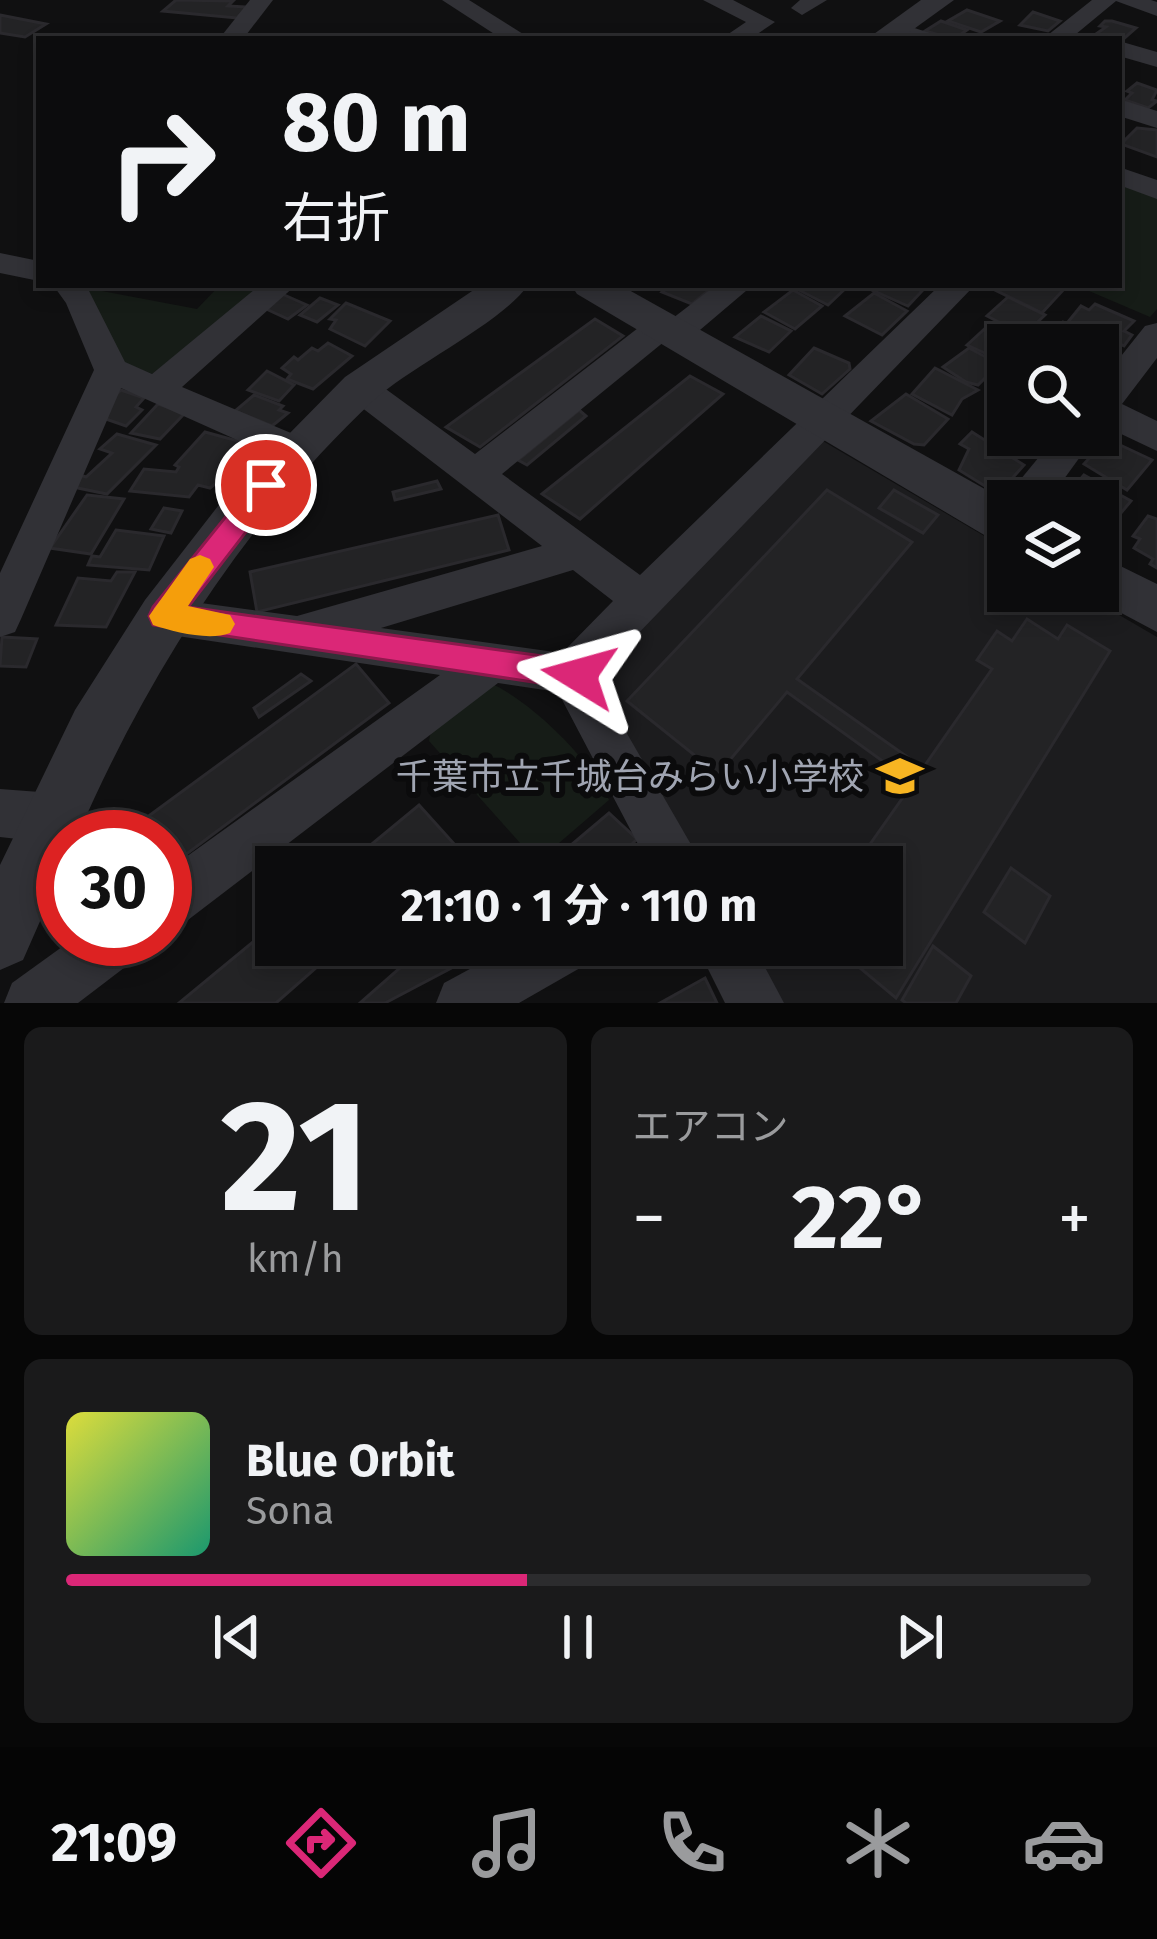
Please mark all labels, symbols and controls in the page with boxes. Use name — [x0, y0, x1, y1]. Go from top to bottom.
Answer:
text: 80 m — [282, 72, 471, 173]
icon: right — [84, 84, 240, 240]
text: 右折 — [282, 187, 390, 251]
map controls — [987, 324, 1119, 612]
button: search — [987, 324, 1119, 456]
pin — [215, 434, 317, 536]
icon: arrive — [233, 452, 299, 518]
button: layers — [987, 480, 1119, 612]
position arrow — [516, 612, 642, 738]
school or university icon: 千葉市立千城台みらい小学校 — [875, 751, 925, 801]
place label: 千葉市立千城台みらい小学校 — [396, 755, 864, 799]
speed limit sign: 30 — [36, 810, 192, 966]
text: 21:10 · 1 分 · 110 m — [401, 879, 757, 933]
text: 21 — [220, 1064, 370, 1251]
text: エアコン — [633, 1104, 789, 1150]
text: 22° — [792, 1164, 932, 1272]
text: − — [633, 1179, 666, 1258]
text: + — [1058, 1179, 1091, 1258]
text: km/h — [247, 1236, 344, 1282]
text: Blue Orbit — [246, 1434, 454, 1488]
text: Sona — [246, 1488, 334, 1534]
icon: previous — [204, 1604, 270, 1670]
icon: pause — [545, 1604, 611, 1670]
icon: next — [887, 1604, 953, 1670]
icon: directions — [279, 1801, 363, 1885]
icon: music — [465, 1801, 549, 1885]
icon: phone — [650, 1801, 734, 1885]
icon: climate — [836, 1801, 920, 1885]
icon: car — [1022, 1801, 1106, 1885]
text: 21:09 — [51, 1811, 177, 1875]

